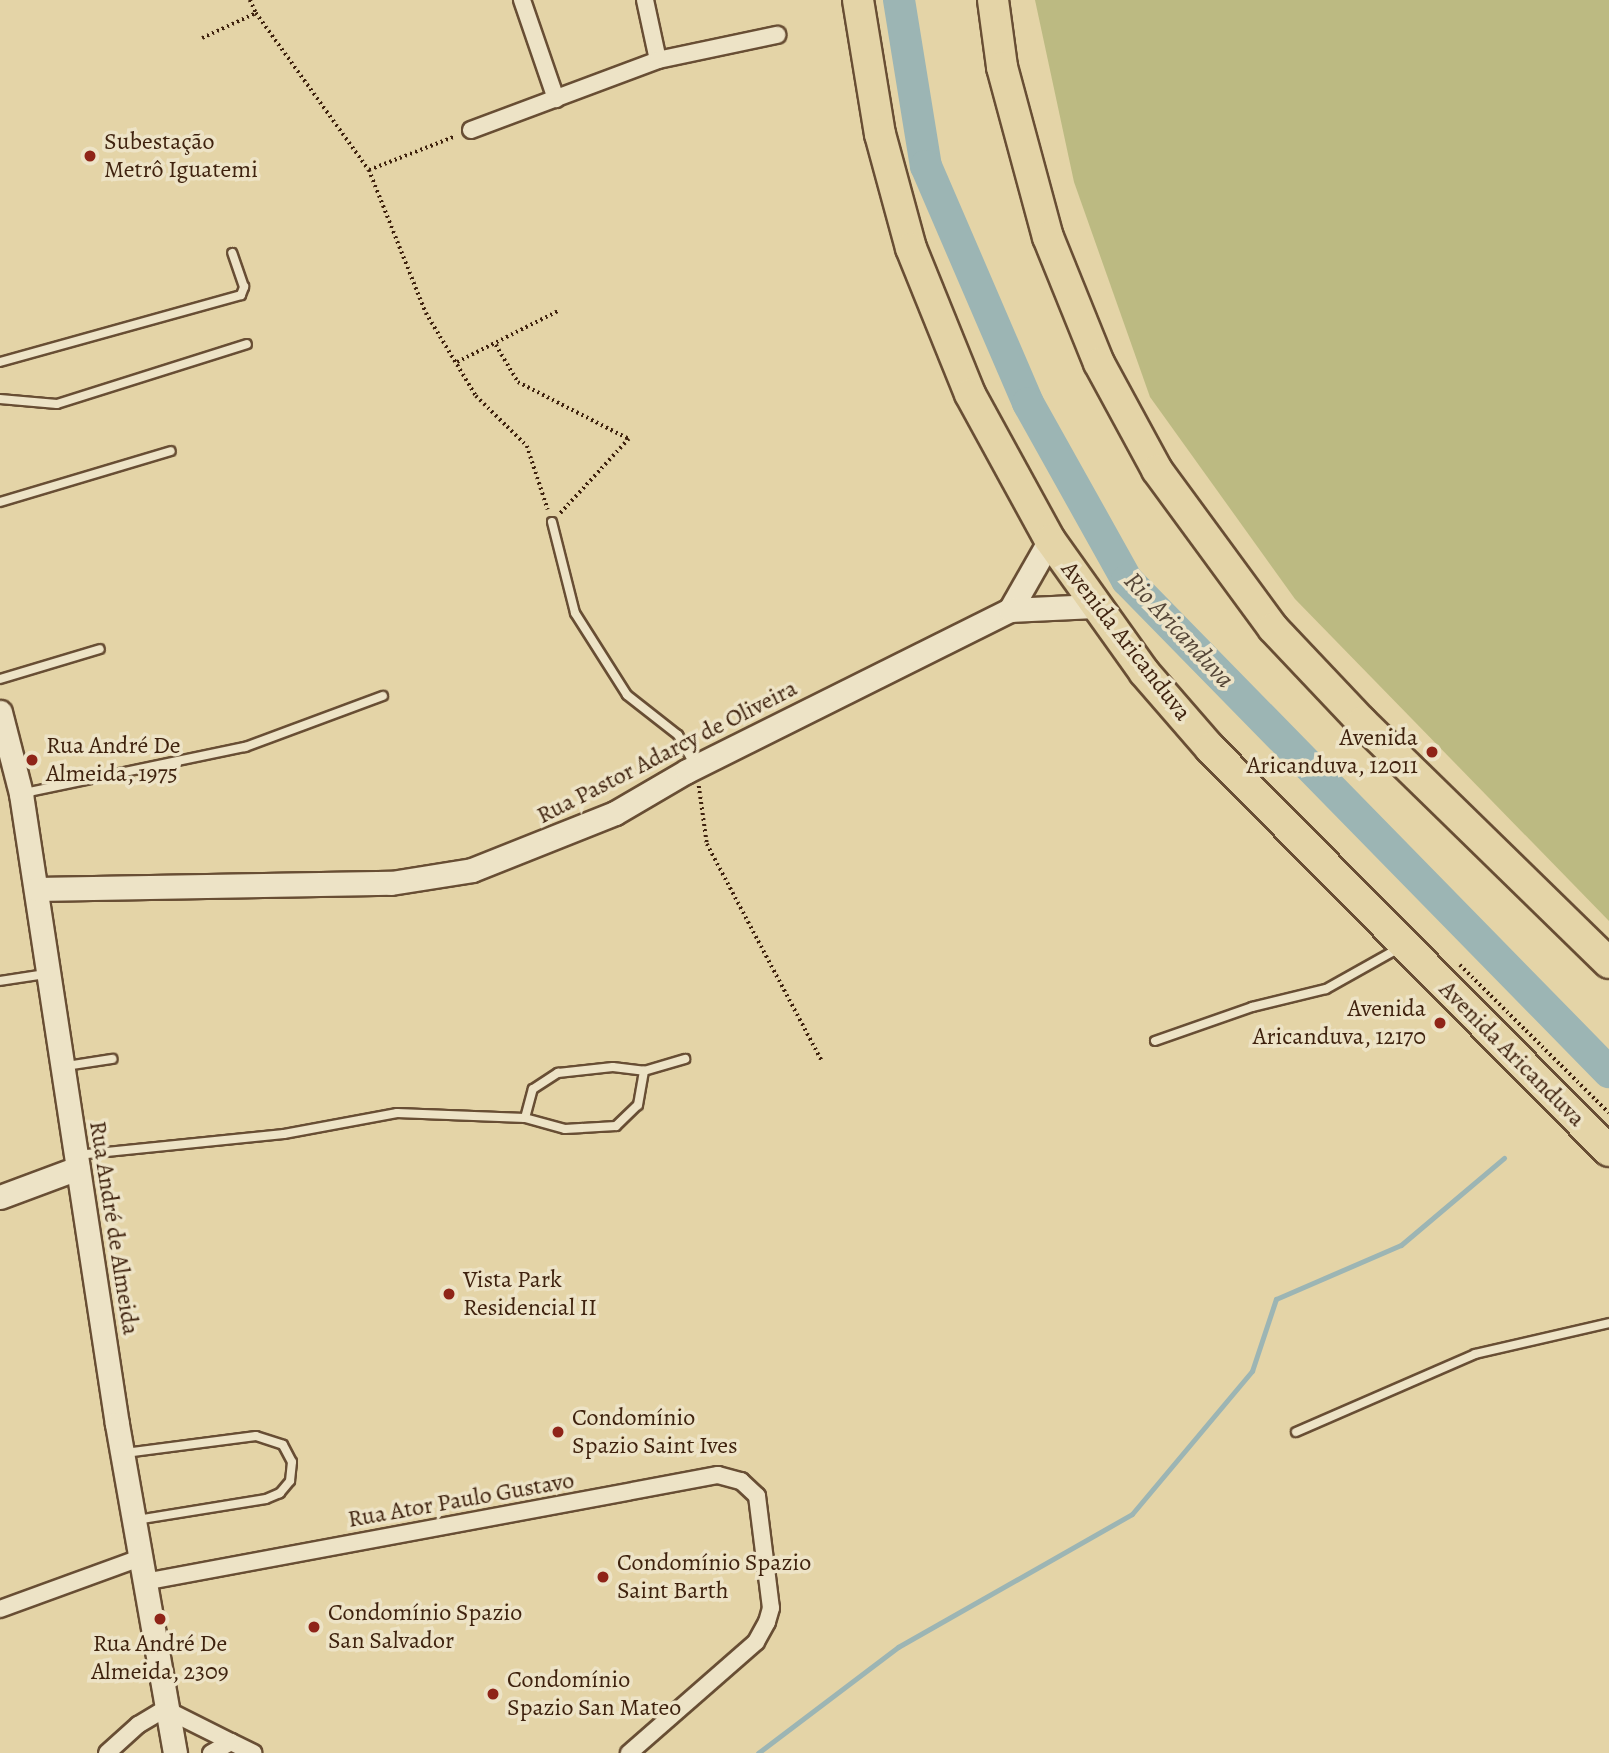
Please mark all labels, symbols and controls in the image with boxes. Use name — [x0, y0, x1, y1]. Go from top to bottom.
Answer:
place label: Subestação Metrô Iguatemi — [104, 128, 258, 184]
marker: Subestação Metrô Iguatemi — [82, 148, 98, 164]
street label: Avenida Aricanduva — [1055, 556, 1197, 726]
water label: Rio Aricanduva — [1118, 566, 1240, 694]
street label: Rua Pastor Adarcy de Oliveira — [532, 674, 802, 830]
place label: Avenida Aricanduva, 12011 — [1246, 724, 1418, 780]
place label: Rua André De Almeida, 1975 — [46, 732, 181, 788]
marker: Avenida Aricanduva, 12011 — [1424, 744, 1440, 760]
marker: Rua André De Almeida, 1975 — [24, 752, 40, 768]
street label: Avenida Aricanduva — [1433, 975, 1591, 1133]
place label: Avenida Aricanduva, 12170 — [1252, 995, 1426, 1051]
marker: Avenida Aricanduva, 12170 — [1432, 1015, 1448, 1031]
street label: Rua André de Almeida — [83, 1119, 145, 1337]
place label: Vista Park Residencial II — [463, 1266, 597, 1322]
marker: Vista Park Residencial II — [441, 1286, 457, 1302]
place label: Condomínio Spazio Saint Ives — [572, 1404, 738, 1460]
marker: Condomínio Spazio Saint Ives — [550, 1424, 566, 1440]
street label: Rua Ator Paulo Gustavo — [346, 1466, 576, 1534]
place label: Condomínio Spazio Saint Barth — [617, 1549, 811, 1605]
marker: Condomínio Spazio Saint Barth — [595, 1569, 611, 1585]
place label: Condomínio Spazio San Salvador — [328, 1599, 522, 1655]
marker: Rua André De Almeida, 2309 — [152, 1611, 168, 1627]
marker: Condomínio Spazio San Salvador — [306, 1619, 322, 1635]
place label: Rua André De Almeida, 2309 — [91, 1630, 229, 1686]
place label: Condomínio Spazio San Mateo — [507, 1666, 681, 1722]
marker: Condomínio Spazio San Mateo — [485, 1686, 501, 1702]

